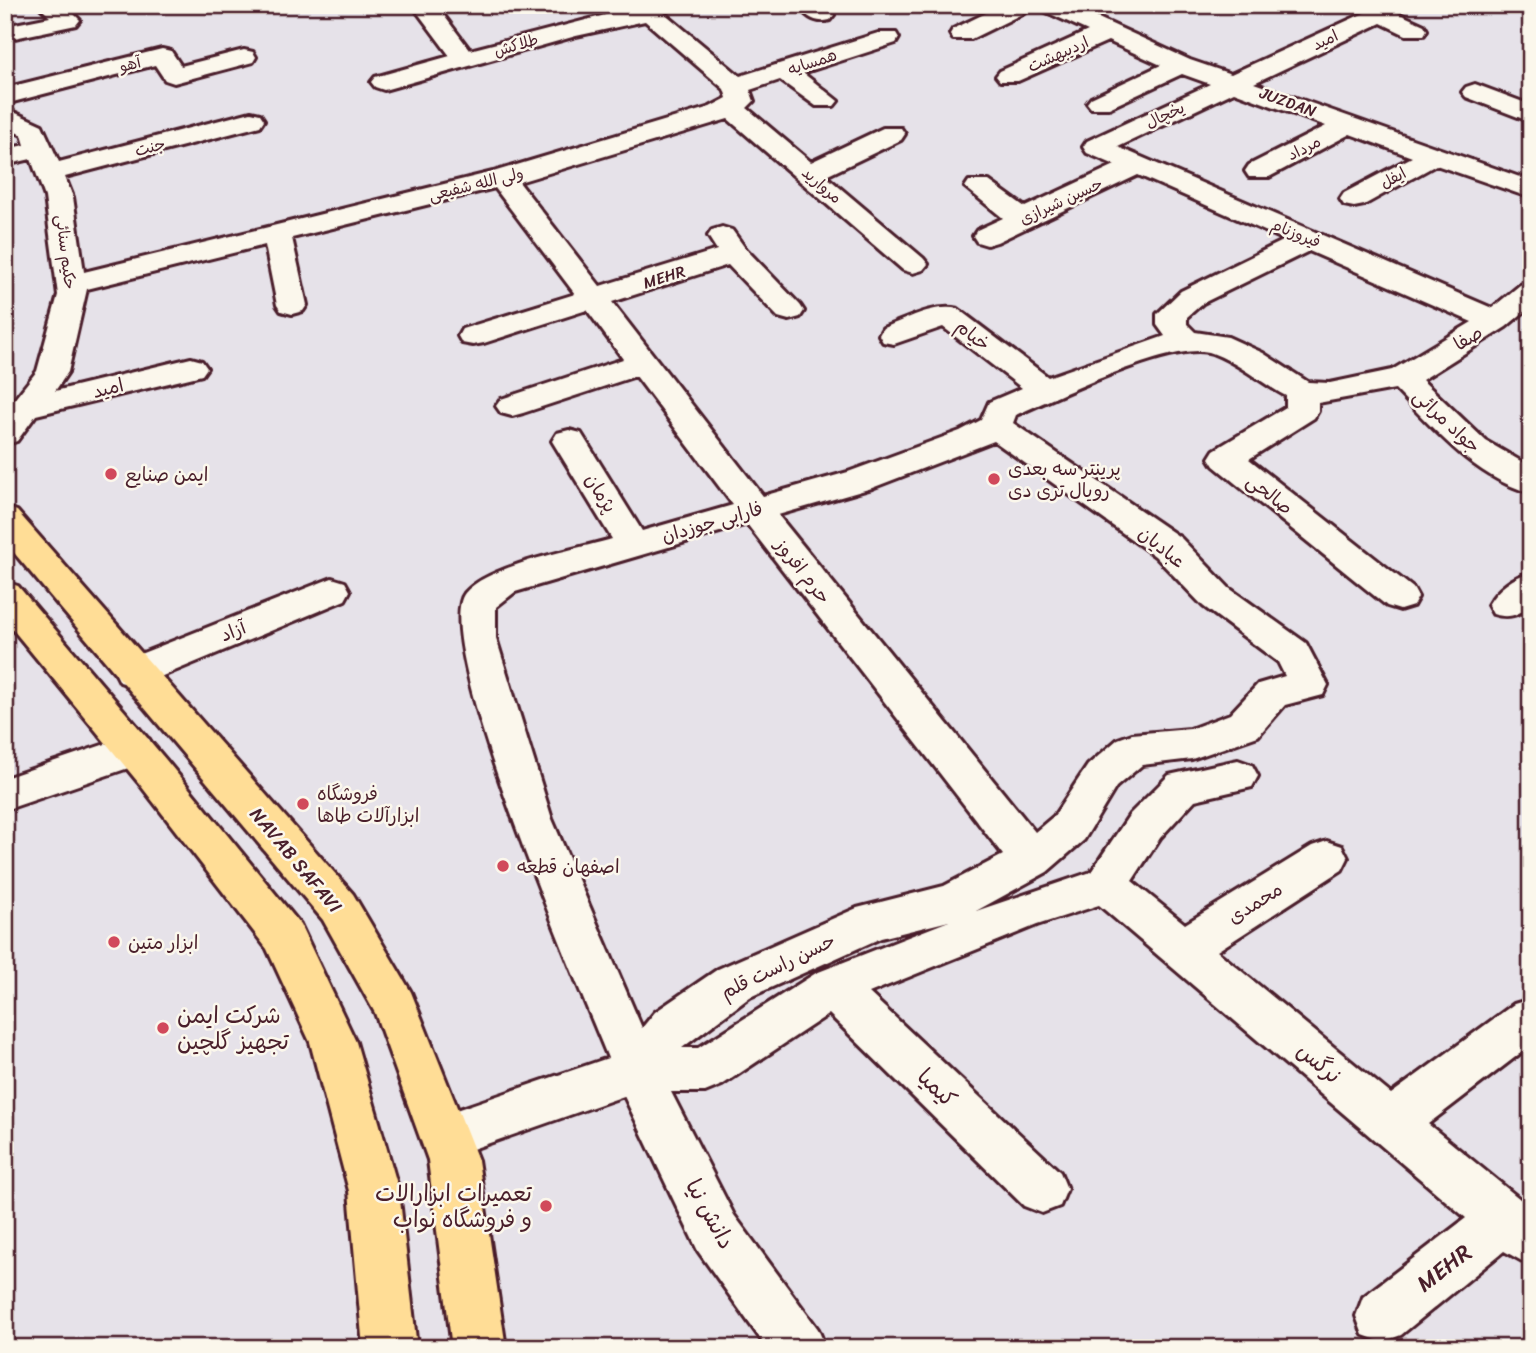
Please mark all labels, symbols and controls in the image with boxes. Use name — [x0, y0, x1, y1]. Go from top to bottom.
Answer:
street label: امید — [1307, 21, 1343, 59]
street label: طلاکش — [490, 25, 542, 65]
street label: اردیبهشت — [1023, 28, 1093, 80]
street label: همسایه — [783, 40, 841, 84]
street label: آهو — [114, 47, 145, 81]
street label: JUZDAN — [1255, 78, 1320, 126]
street label: یخچال — [1140, 93, 1190, 137]
street label: مرداد — [1282, 127, 1326, 169]
street label: جنت — [131, 129, 169, 165]
street label: ولی الله شفیعی — [425, 158, 527, 210]
street label: مروارید — [795, 159, 849, 211]
street label: ایفل — [1374, 159, 1412, 197]
street label: حسین شیرازی — [1014, 169, 1108, 233]
street label: فیروزنام — [1267, 210, 1325, 256]
street label: حکیم سنائی — [47, 213, 85, 291]
street label: MEHR — [639, 256, 689, 297]
street label: خیام — [948, 310, 998, 360]
street label: صفا — [1447, 316, 1489, 360]
street label: امید — [89, 368, 127, 408]
street label: جواد مرائی — [1405, 381, 1489, 461]
place label: پرینتر سه بعدی رویال تری دی — [1008, 452, 1121, 507]
place label: ایمن صنایع — [125, 458, 209, 491]
street label: صالحی — [1239, 465, 1301, 523]
marker: ایمن صنایع — [103, 466, 119, 482]
street label: پژمان — [576, 467, 626, 519]
marker: پرینتر سه بعدی رویال تری دی — [986, 471, 1002, 487]
street label: فارابی جوزدان — [657, 492, 767, 552]
street label: عبادیان — [1131, 517, 1193, 577]
street label: حرم افروز — [765, 529, 840, 611]
street label: آزاد — [215, 610, 252, 651]
place label: فروشگاه ابزارآلات طاها — [317, 777, 420, 832]
marker: فروشگاه ابزارآلات طاها — [295, 796, 311, 812]
street label: NAVAB SAFAVI — [241, 799, 351, 921]
place label: اصفهان قطعه — [517, 850, 620, 883]
marker: اصفهان قطعه — [495, 858, 511, 874]
street label: محمدی — [1221, 873, 1289, 933]
street label: حسن راست قلم — [715, 924, 841, 1008]
place label: ابزار متین — [128, 926, 198, 959]
marker: ابزار متین — [106, 934, 122, 950]
place label: شرکت ایمن تجهیز گلچین — [177, 995, 289, 1062]
marker: شرکت ایمن تجهیز گلچین — [155, 1020, 171, 1036]
street label: نرگس — [1287, 1031, 1351, 1095]
street label: کیمیا — [907, 1058, 967, 1118]
street label: دانش نیا — [674, 1171, 746, 1257]
place label: تعمیرات ابزارالات و فروشگاه نواب — [375, 1173, 532, 1240]
marker: تعمیرات ابزارالات و فروشگاه نواب — [538, 1198, 554, 1214]
street label: MEHR — [1407, 1233, 1481, 1303]

